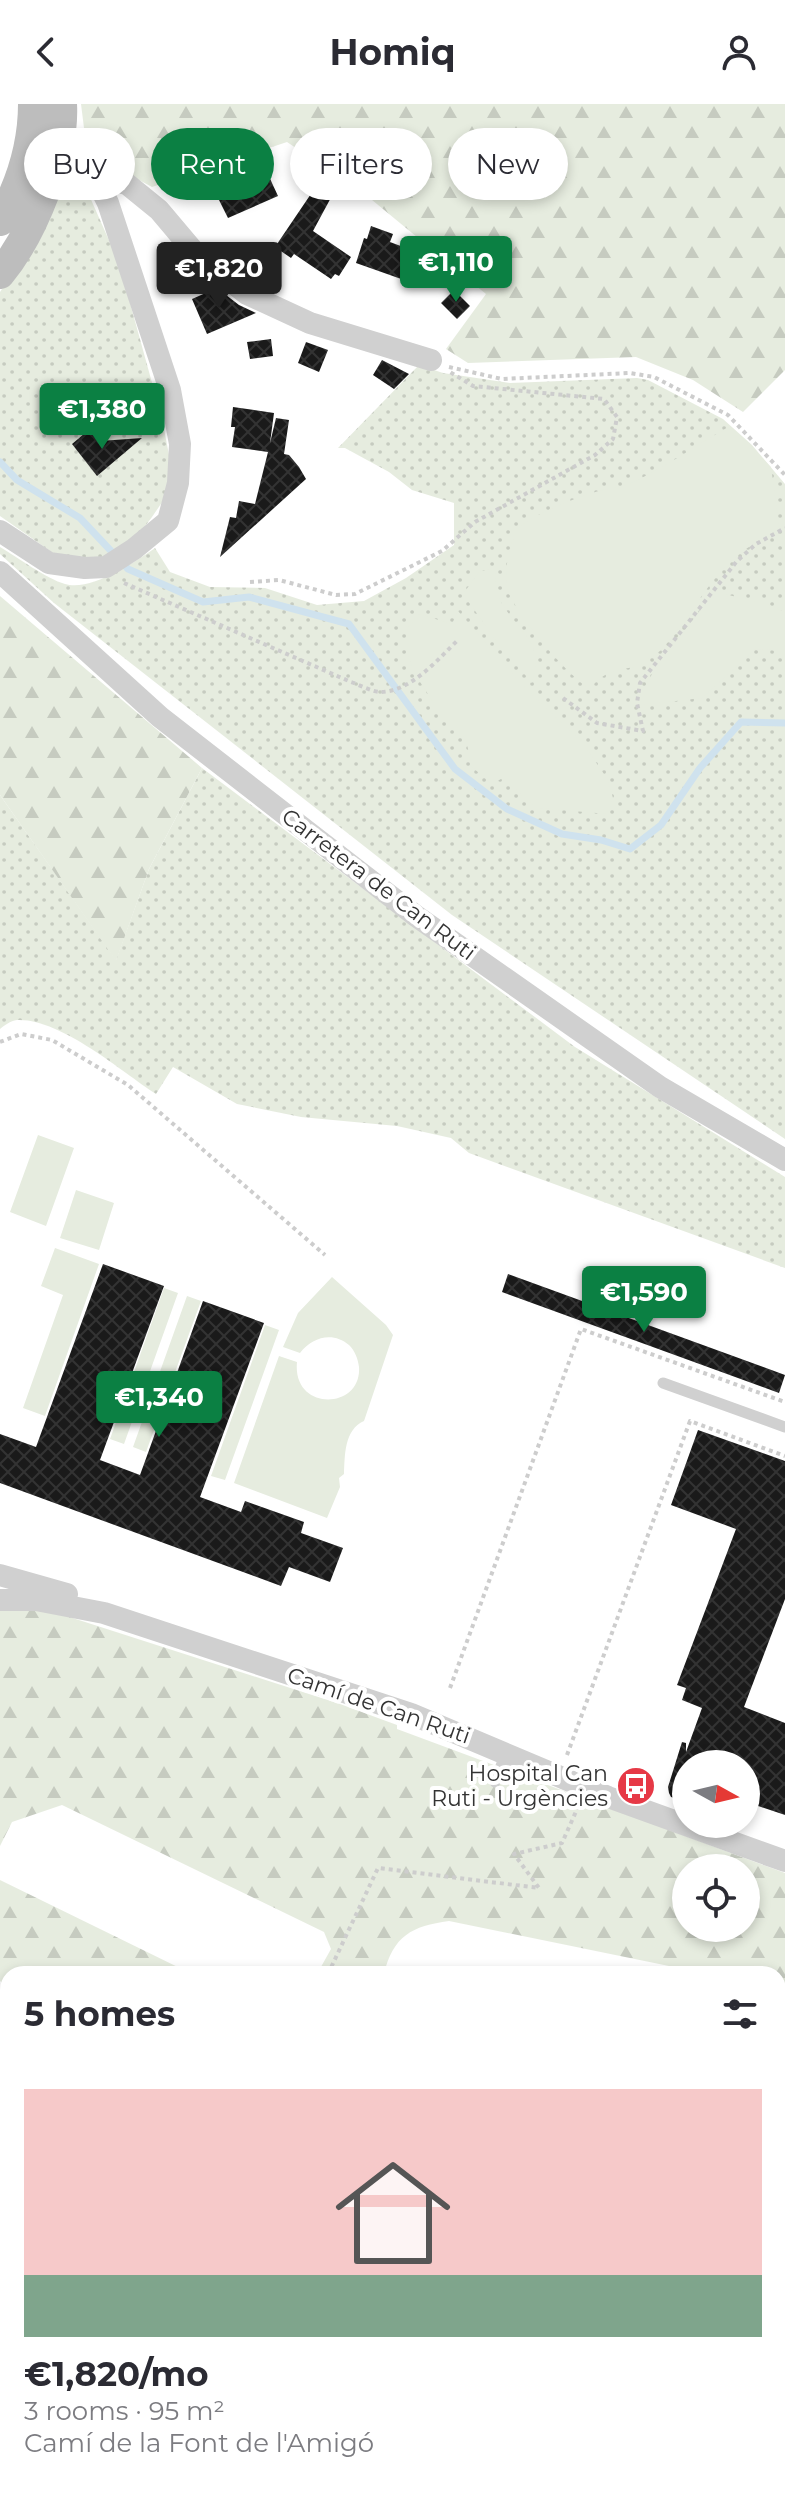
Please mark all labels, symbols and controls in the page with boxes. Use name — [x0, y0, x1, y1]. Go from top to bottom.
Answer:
icon: back — [24, 30, 68, 74]
text: Homiq — [329, 30, 456, 74]
icon: person — [717, 30, 761, 74]
chip: Buy — [24, 128, 135, 200]
chip: Rent — [151, 128, 274, 200]
chip: Filters — [290, 128, 432, 200]
chip: New — [448, 128, 568, 200]
pin: €1,110 — [391, 236, 521, 304]
pin: €1,820 — [154, 242, 284, 310]
text: €1,110 — [418, 246, 494, 278]
text: €1,820 — [175, 252, 263, 284]
pin: €1,380 — [37, 383, 167, 451]
text: €1,380 — [58, 393, 146, 425]
street label: Carretera de Can Ruti — [276, 803, 481, 966]
pin: €1,590 — [579, 1266, 709, 1334]
text: €1,590 — [600, 1276, 688, 1308]
pin: €1,340 — [94, 1371, 224, 1439]
text: €1,340 — [114, 1381, 204, 1413]
street label: Camí de Can Ruti — [284, 1661, 474, 1749]
north arrow — [672, 1750, 760, 1838]
map controls — [672, 1750, 760, 1942]
place label: Hospital Can Ruti - Urgències — [431, 1760, 608, 1812]
bus stop icon: Hospital Can Ruti - Urgències — [615, 1765, 657, 1807]
button: locate — [672, 1854, 760, 1942]
icon: filters — [718, 1992, 762, 2036]
text: 5 homes — [24, 1993, 175, 2035]
icon: home — [321, 2141, 465, 2285]
text: €1,820/mo — [24, 2353, 209, 2395]
text: 3 rooms · 95 m² — [24, 2395, 225, 2427]
text: Camí de la Font de l'Amigó — [24, 2427, 374, 2459]

